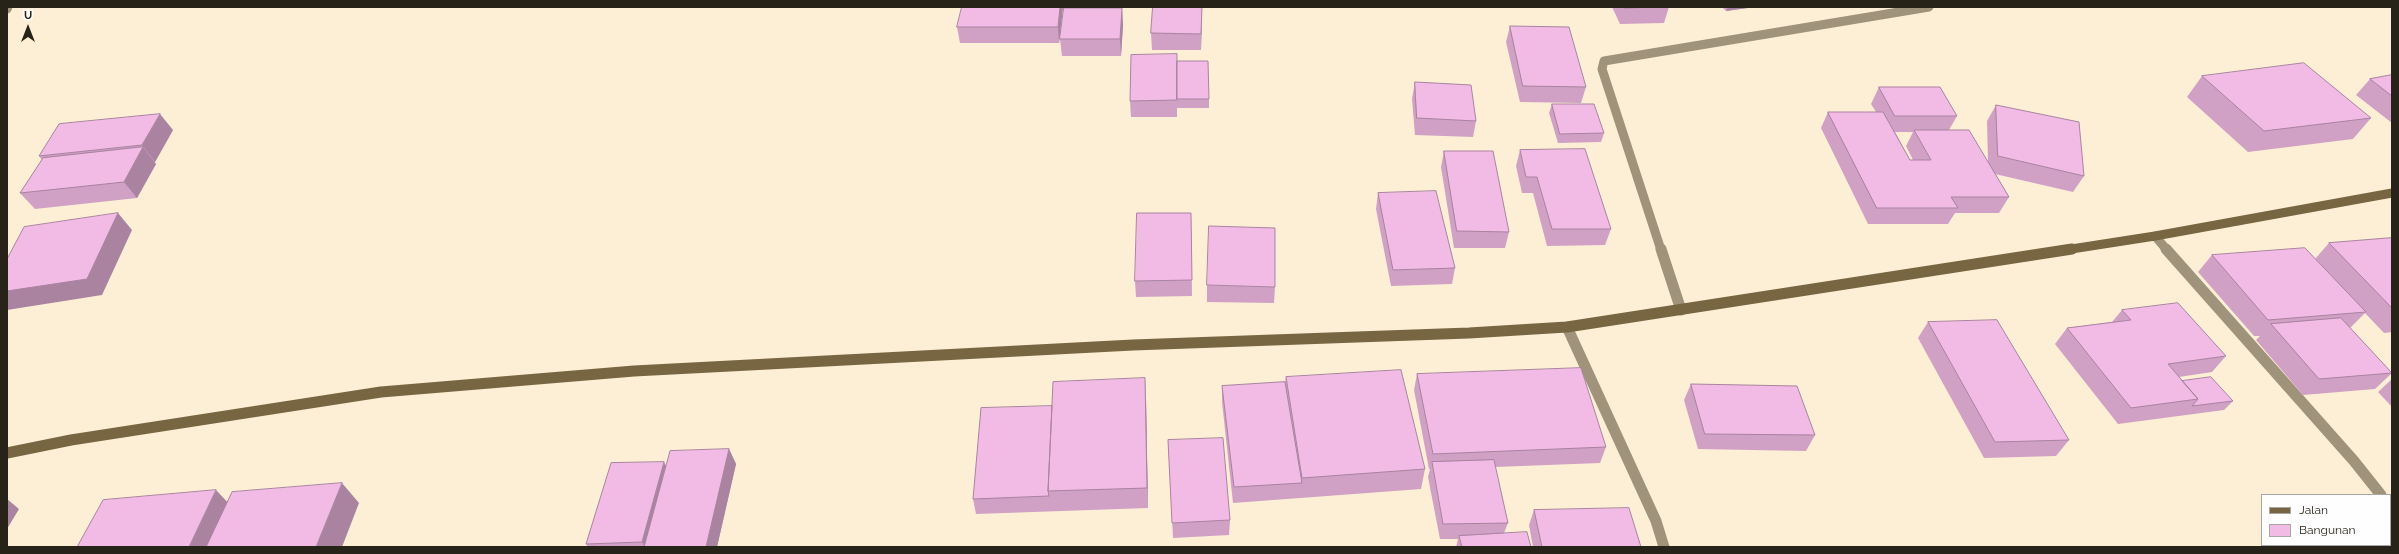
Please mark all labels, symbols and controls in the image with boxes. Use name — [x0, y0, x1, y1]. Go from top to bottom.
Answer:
north arrow — [8, 8, 48, 48]
text: U — [24, 9, 32, 22]
legend — [2261, 494, 2391, 546]
text: Jalan — [2299, 503, 2328, 517]
text: Bangunan — [2299, 523, 2356, 537]

